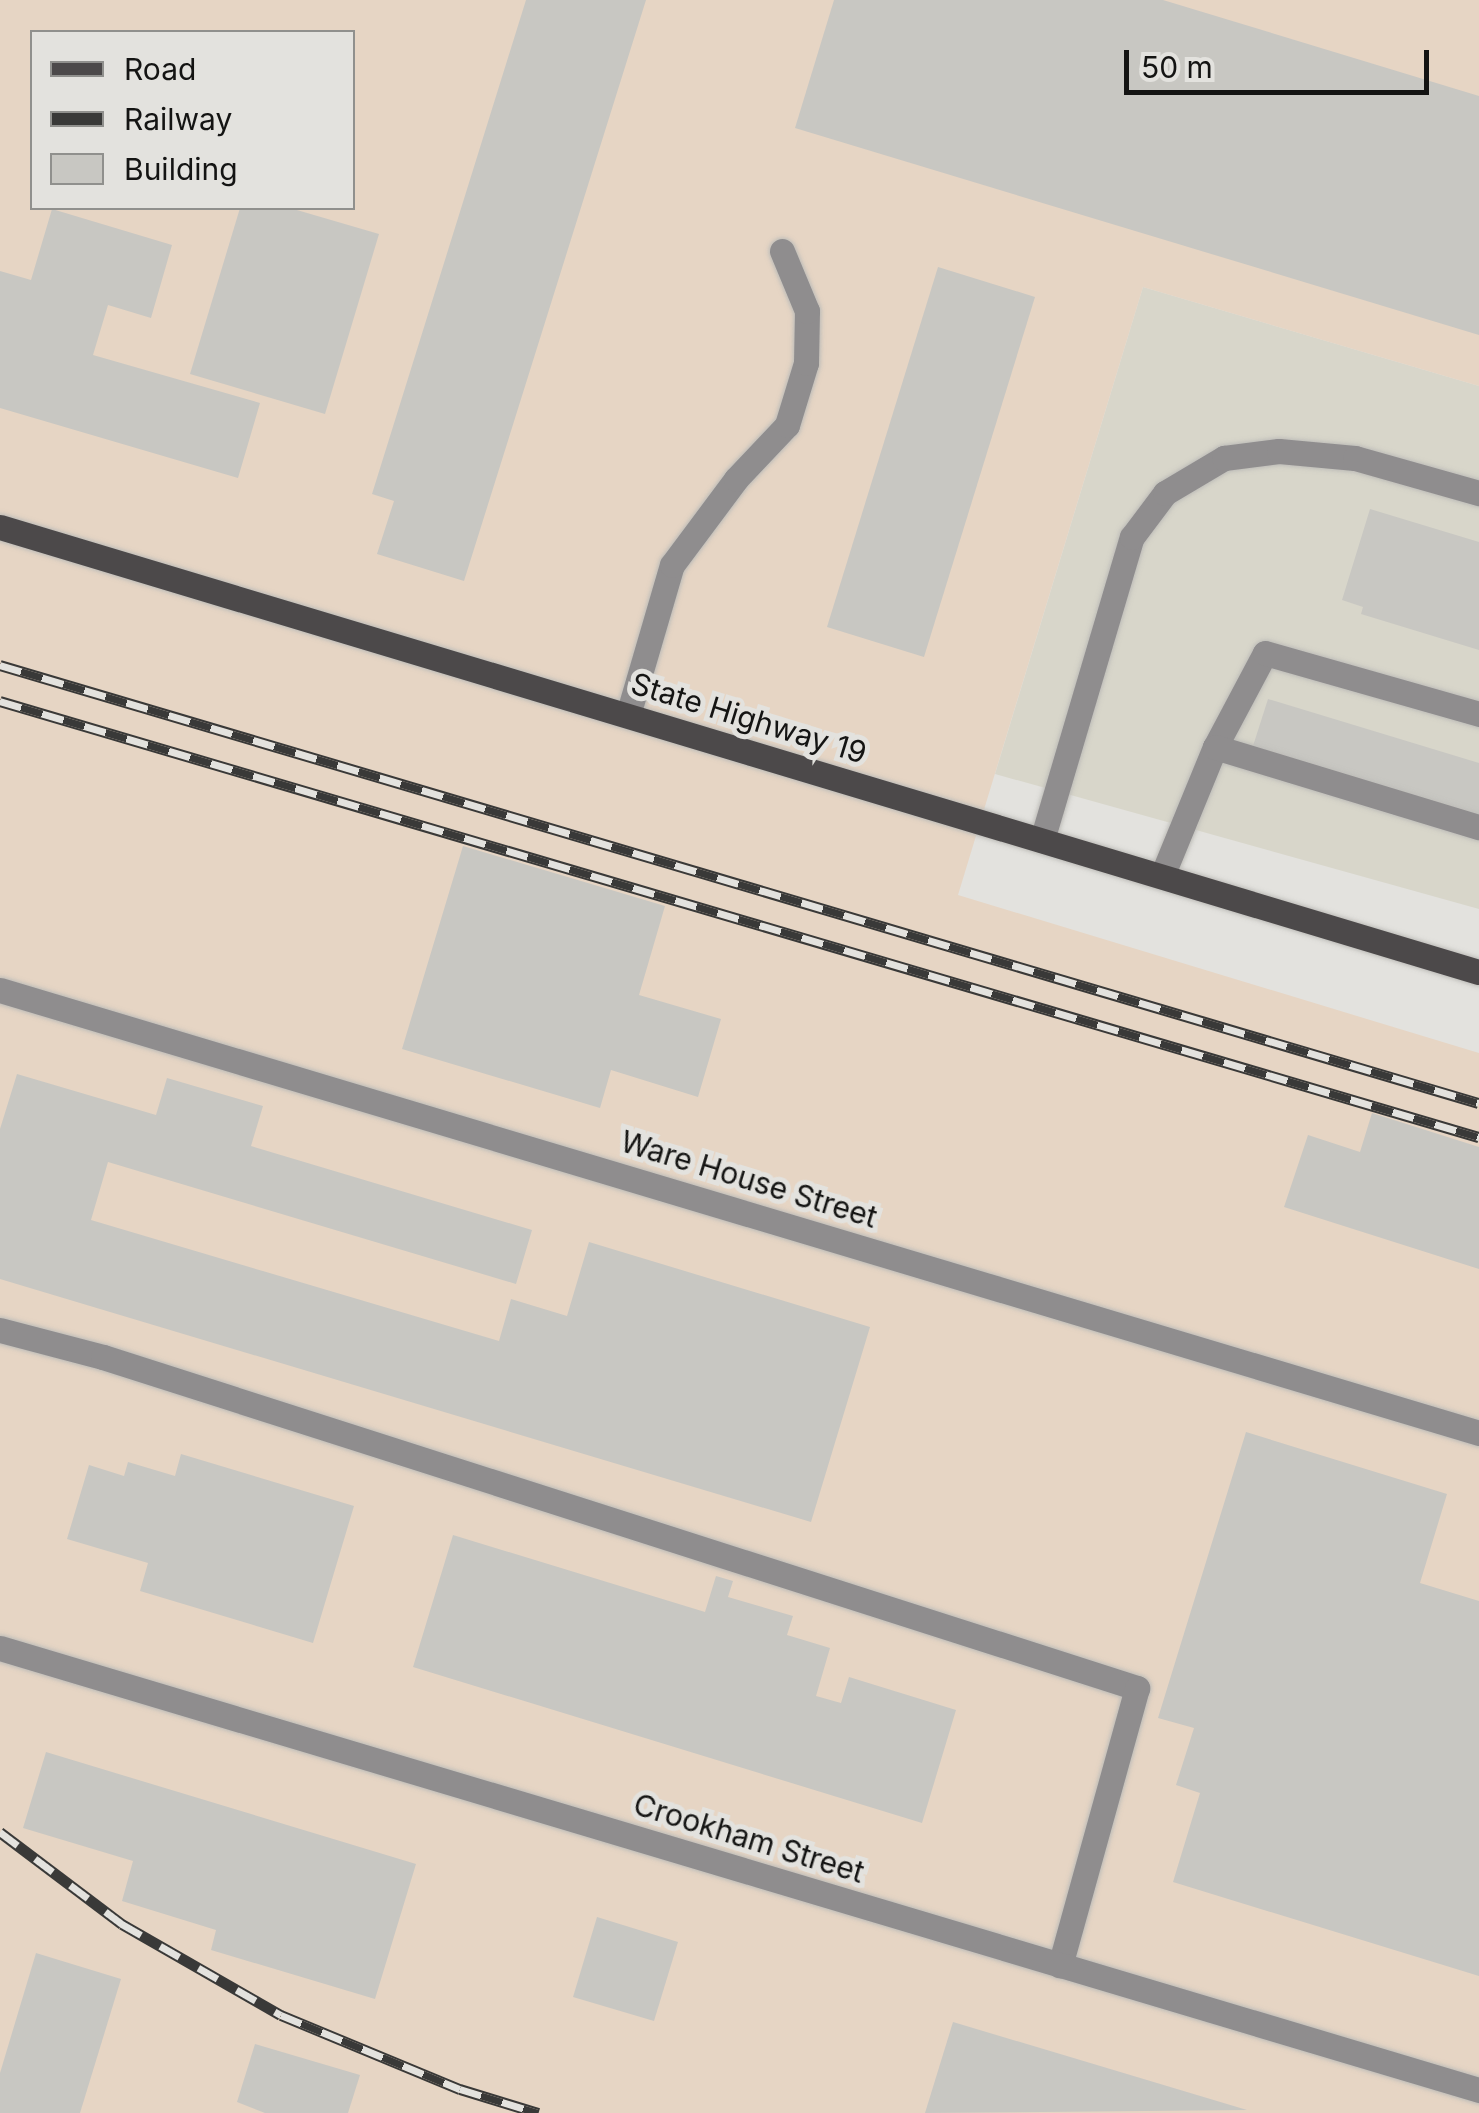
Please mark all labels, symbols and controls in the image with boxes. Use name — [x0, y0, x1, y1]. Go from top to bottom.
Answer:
legend — [30, 30, 355, 210]
scale bar — [1129, 30, 1434, 92]
text: 50 m — [1141, 49, 1213, 85]
text: Road — [124, 51, 196, 87]
text: Railway — [124, 101, 232, 137]
text: Building — [124, 151, 238, 187]
street label: State Highway 19 — [627, 665, 871, 771]
street label: Ware House Street — [617, 1123, 881, 1235]
street label: Crookham Street — [629, 1786, 869, 1890]

